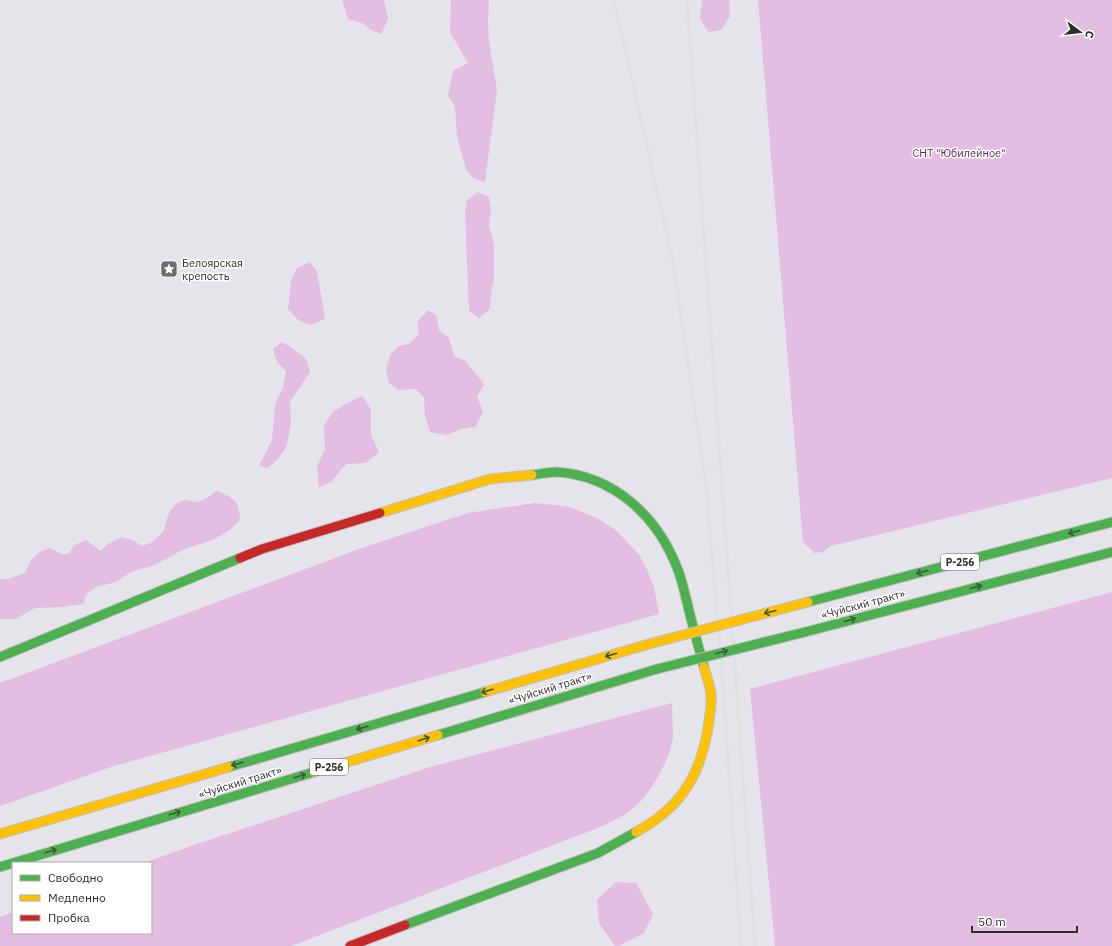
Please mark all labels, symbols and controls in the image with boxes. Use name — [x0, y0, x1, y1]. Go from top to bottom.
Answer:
north arrow — [1060, 12, 1100, 52]
text: С — [1082, 29, 1097, 40]
park label: СНТ "Юбилейное" — [912, 146, 1006, 160]
place label: Белоярская крепость — [182, 256, 243, 283]
place icon: Белоярская крепость — [159, 259, 179, 279]
one-way arrow — [1068, 529, 1081, 536]
road number: Р-256 — [941, 554, 979, 570]
one-way arrow — [915, 569, 928, 577]
one-way arrow — [969, 583, 982, 590]
street label: «Чуйский тракт» — [820, 586, 907, 622]
one-way arrow — [764, 609, 777, 616]
one-way arrow — [844, 615, 857, 623]
one-way arrow — [716, 648, 729, 656]
one-way arrow — [605, 652, 618, 659]
street label: «Чуйский тракт» — [507, 669, 594, 707]
one-way arrow — [480, 688, 493, 695]
one-way arrow — [356, 725, 369, 732]
one-way arrow — [417, 735, 430, 742]
road number: Р-256 — [310, 759, 348, 775]
one-way arrow — [231, 761, 244, 769]
street label: «Чуйский тракт» — [197, 763, 284, 801]
one-way arrow — [293, 772, 306, 779]
one-way arrow — [168, 809, 181, 816]
one-way arrow — [44, 847, 57, 854]
legend — [12, 862, 152, 934]
text: Свободно — [48, 870, 104, 885]
text: Медленно — [48, 890, 106, 905]
scale bar — [972, 908, 1077, 934]
text: Пробка — [48, 910, 90, 925]
text: 50 m — [978, 914, 1006, 929]

